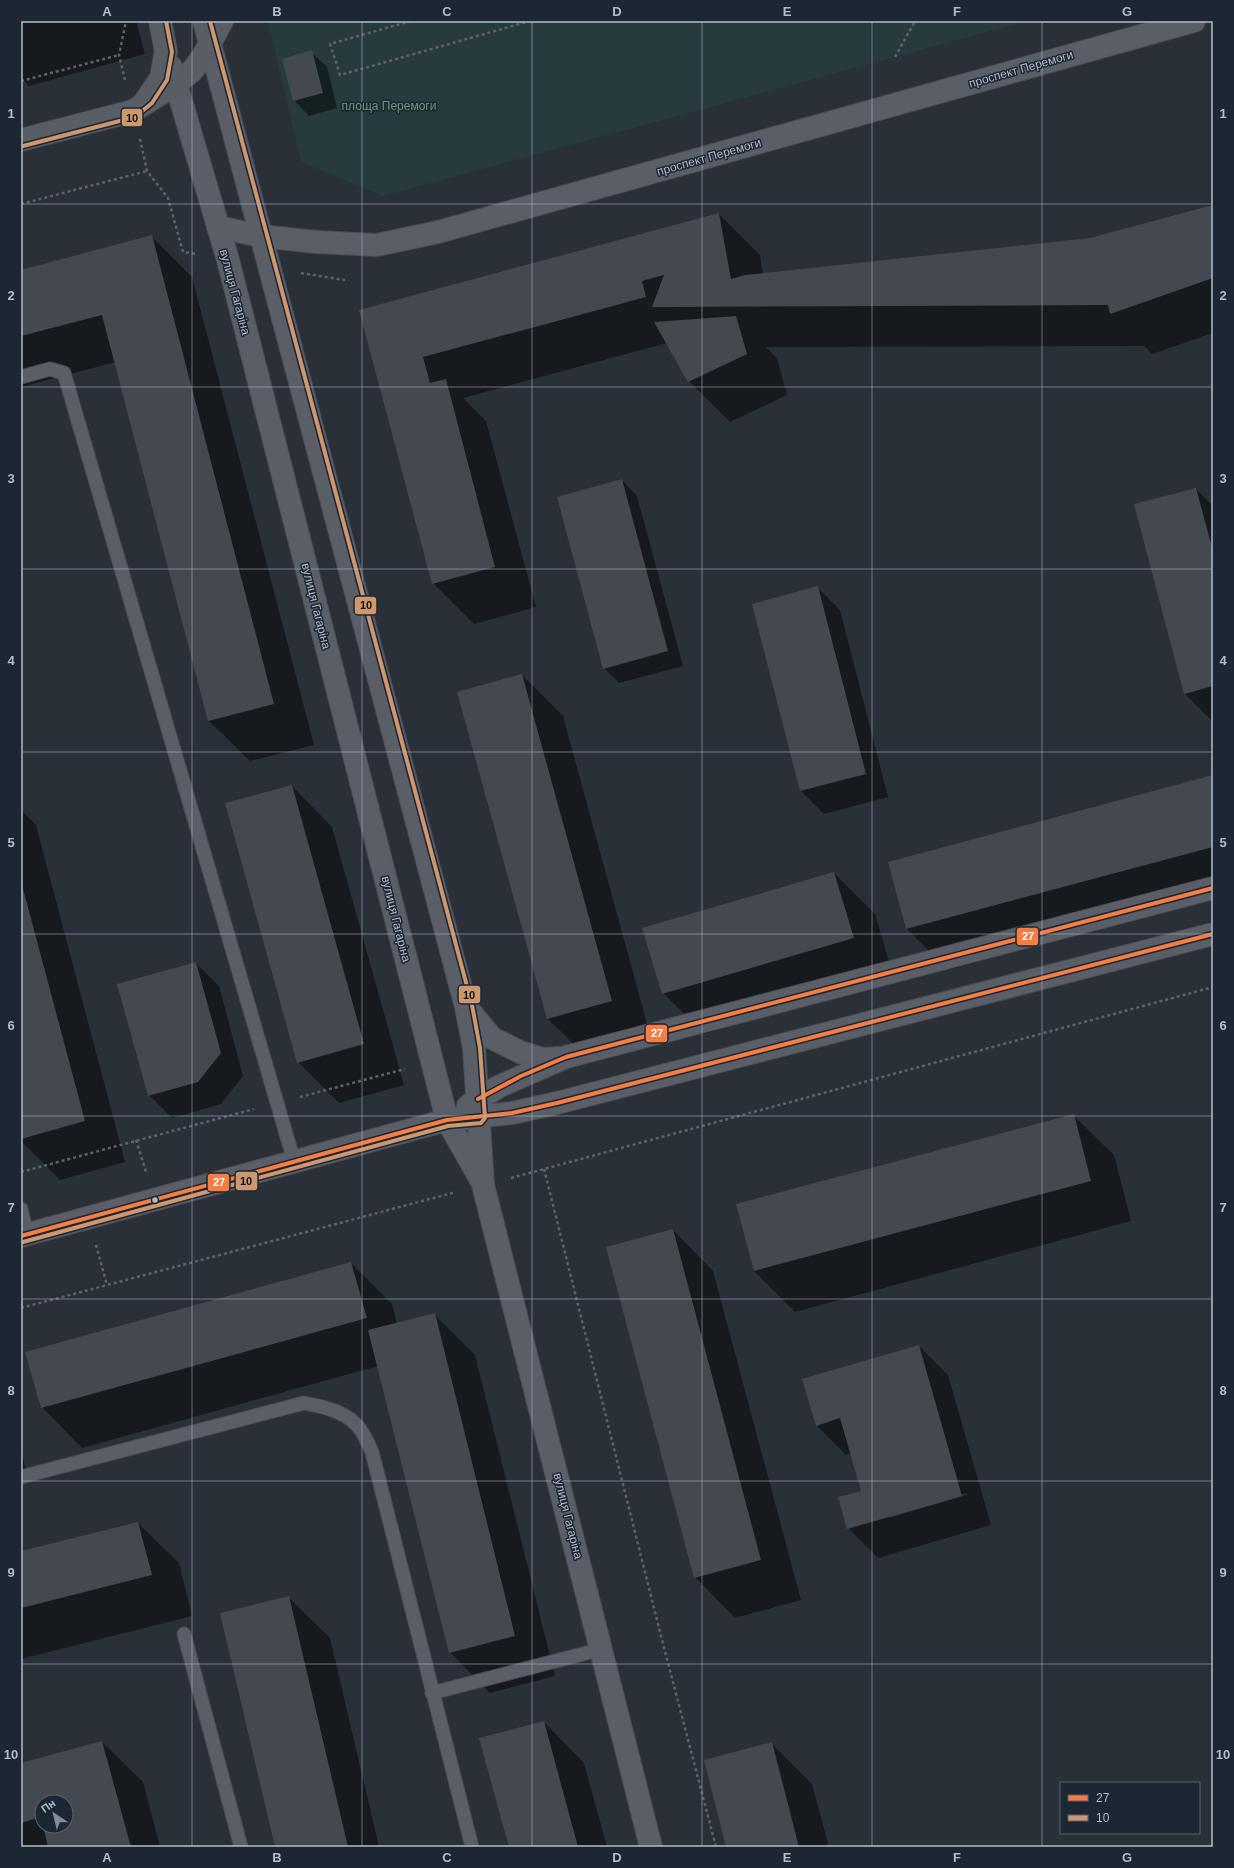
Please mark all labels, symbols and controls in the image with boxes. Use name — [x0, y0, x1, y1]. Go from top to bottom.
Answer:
text: A — [102, 4, 112, 19]
text: B — [272, 4, 282, 19]
text: C — [442, 4, 452, 19]
text: D — [612, 4, 622, 19]
text: E — [783, 4, 792, 19]
text: F — [953, 4, 961, 19]
text: G — [1122, 4, 1132, 19]
street label: проспект Перемоги — [967, 47, 1075, 91]
park label: площа Перемоги — [342, 99, 436, 113]
text: 1 — [7, 106, 15, 121]
text: 1 — [1219, 106, 1227, 121]
line badge: 10 — [121, 108, 143, 127]
text: 10 — [126, 112, 138, 124]
street label: проспект Перемоги — [655, 135, 763, 179]
street label: вулиця Гагаріна — [217, 248, 253, 337]
text: 2 — [7, 288, 15, 303]
text: 2 — [1219, 288, 1227, 303]
text: 3 — [7, 471, 15, 486]
text: 3 — [1219, 471, 1227, 486]
street label: вулиця Гагаріна — [299, 562, 334, 651]
line badge: 10 — [354, 596, 377, 615]
text: 10 — [360, 599, 372, 611]
text: 4 — [7, 653, 15, 668]
text: 4 — [1219, 653, 1227, 668]
text: 5 — [7, 835, 15, 850]
text: 5 — [1219, 835, 1227, 850]
street label: вулиця Гагаріна — [379, 875, 414, 964]
line badge: 27 — [1016, 927, 1039, 946]
text: 27 — [1022, 930, 1034, 942]
line badge: 10 — [458, 985, 481, 1004]
text: 10 — [463, 989, 475, 1001]
text: 6 — [7, 1018, 15, 1033]
text: 6 — [1219, 1018, 1227, 1033]
line badge: 27 — [645, 1024, 668, 1043]
text: 27 — [651, 1027, 663, 1039]
line badge: 10 — [235, 1171, 258, 1191]
line badge: 27 — [207, 1173, 230, 1192]
text: 10 — [240, 1175, 252, 1187]
text: 27 — [213, 1176, 225, 1188]
unlabelled marker — [150, 1195, 160, 1205]
text: 7 — [7, 1200, 15, 1215]
text: 7 — [1219, 1200, 1227, 1215]
text: 8 — [7, 1383, 15, 1398]
text: 8 — [1219, 1383, 1227, 1398]
street label: вулиця Гагаріна — [551, 1472, 586, 1561]
text: 9 — [7, 1565, 15, 1580]
text: 9 — [1219, 1565, 1227, 1580]
text: 10 — [4, 1747, 18, 1762]
text: 10 — [1216, 1747, 1230, 1762]
legend — [1060, 1782, 1200, 1834]
text: 27 — [1096, 1791, 1110, 1805]
north arrow — [34, 1794, 74, 1834]
text: Пн — [39, 1797, 58, 1815]
text: 10 — [1096, 1811, 1110, 1825]
text: A — [102, 1850, 112, 1865]
text: B — [272, 1850, 282, 1865]
text: C — [442, 1850, 452, 1865]
text: D — [612, 1850, 622, 1865]
text: E — [783, 1850, 792, 1865]
text: F — [953, 1850, 961, 1865]
text: G — [1122, 1850, 1132, 1865]

